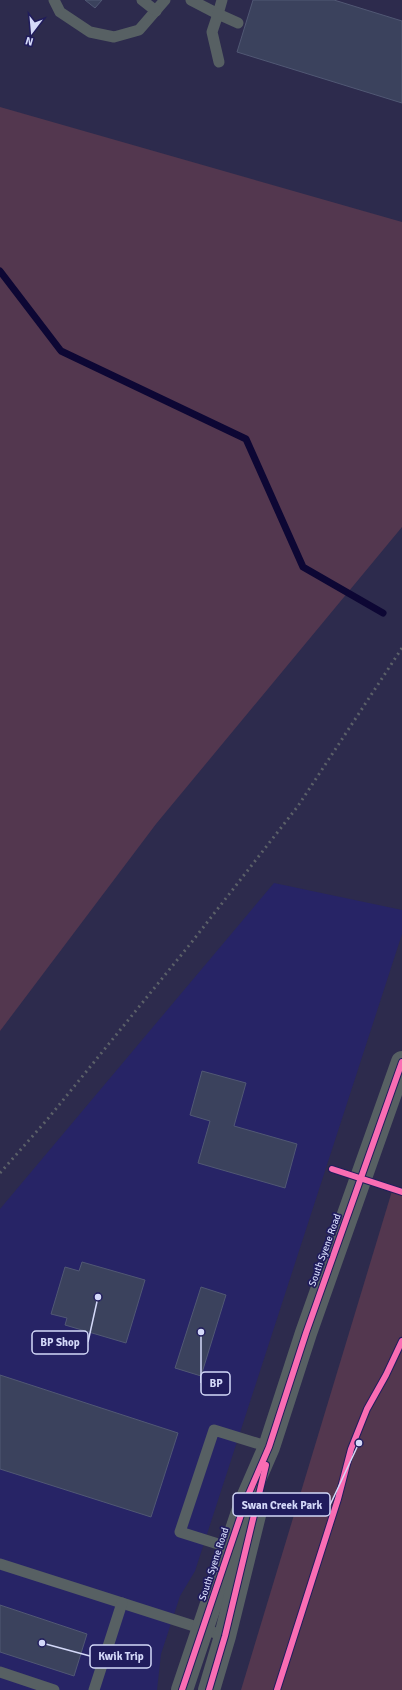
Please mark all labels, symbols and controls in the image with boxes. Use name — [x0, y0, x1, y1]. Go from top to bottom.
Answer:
north arrow — [12, 12, 52, 52]
text: N — [24, 34, 35, 48]
street label: South Syene Road — [306, 1212, 344, 1288]
callout: BP Shop — [32, 1331, 88, 1354]
text: BP Shop — [40, 1336, 80, 1349]
callout: BP — [201, 1372, 230, 1395]
text: BP — [209, 1377, 223, 1390]
callout: Swan Creek Park — [233, 1493, 330, 1516]
text: Swan Creek Park — [242, 1499, 322, 1512]
street label: South Syene Road — [196, 1526, 232, 1602]
callout: Kwik Trip — [90, 1645, 151, 1668]
text: Kwik Trip — [98, 1650, 144, 1663]

